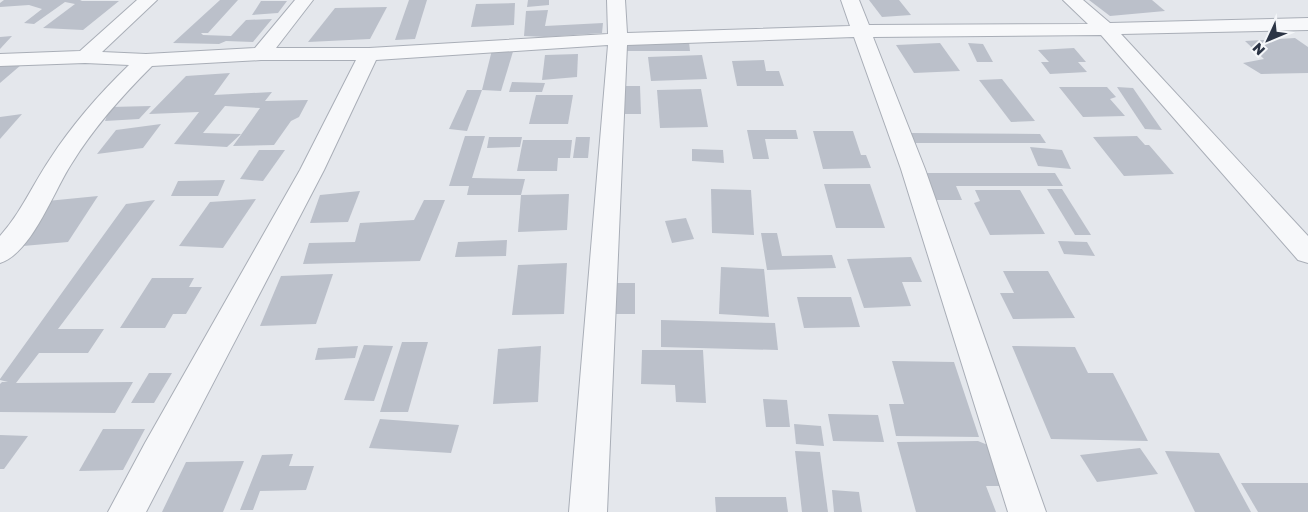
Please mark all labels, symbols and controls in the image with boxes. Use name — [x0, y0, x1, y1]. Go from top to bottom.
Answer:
north arrow — [1243, 15, 1293, 65]
text: N — [1248, 40, 1268, 59]

